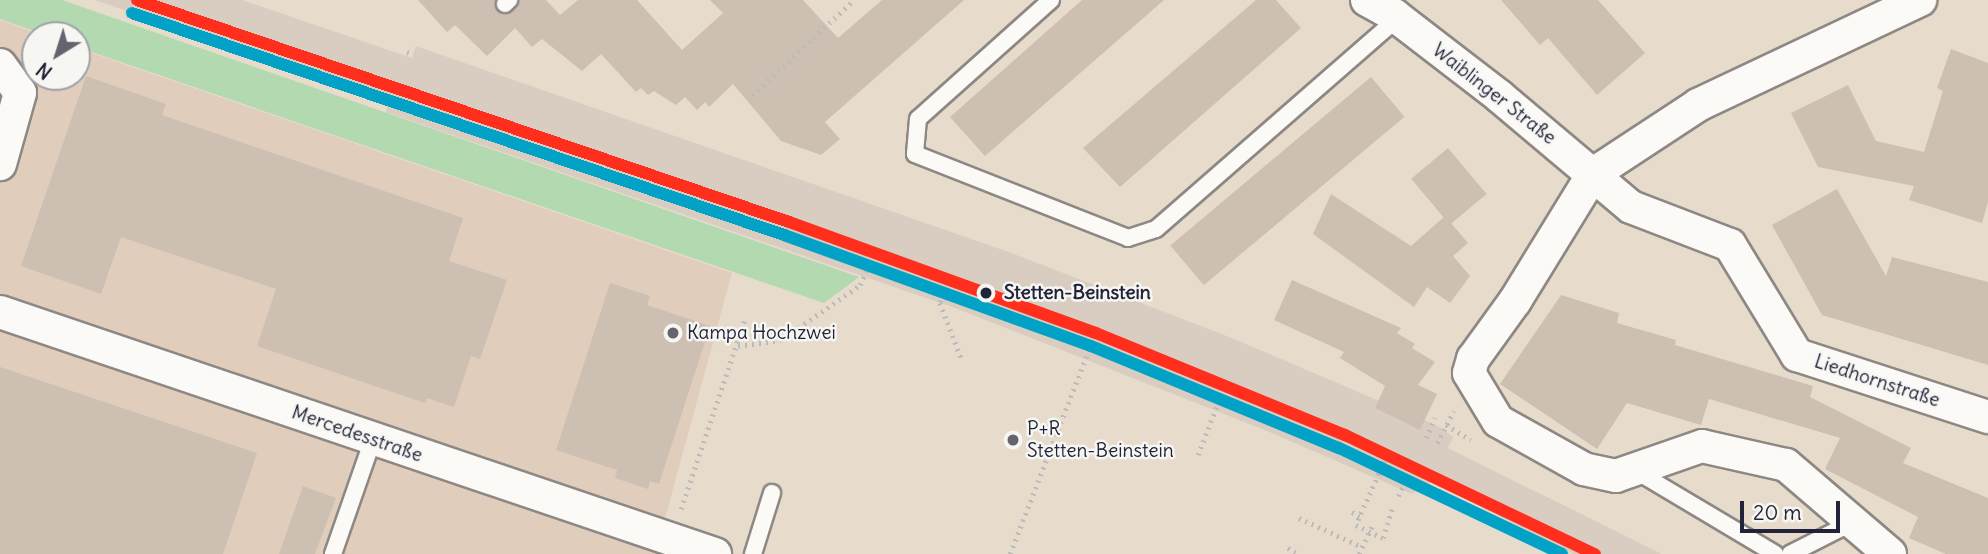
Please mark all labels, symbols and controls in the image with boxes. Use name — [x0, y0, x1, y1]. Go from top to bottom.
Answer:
north arrow — [21, 21, 91, 91]
street label: Waiblinger Straße — [1428, 39, 1560, 149]
text: N — [32, 57, 57, 84]
marker: Stetten-Beinstein — [974, 281, 998, 305]
place label: Stetten-Beinstein — [1004, 282, 1151, 304]
place label: Kampa Hochzwei — [687, 322, 836, 344]
marker: Kampa Hochzwei — [665, 325, 681, 341]
street label: Liedhornstraße — [1811, 350, 1943, 412]
street label: Mercedesstraße — [289, 401, 425, 467]
place label: P+R Stetten-Beinstein — [1027, 418, 1174, 462]
marker: P+R Stetten-Beinstein — [1005, 432, 1021, 448]
scale bar — [1743, 488, 1843, 532]
text: 20 m — [1753, 499, 1802, 526]

